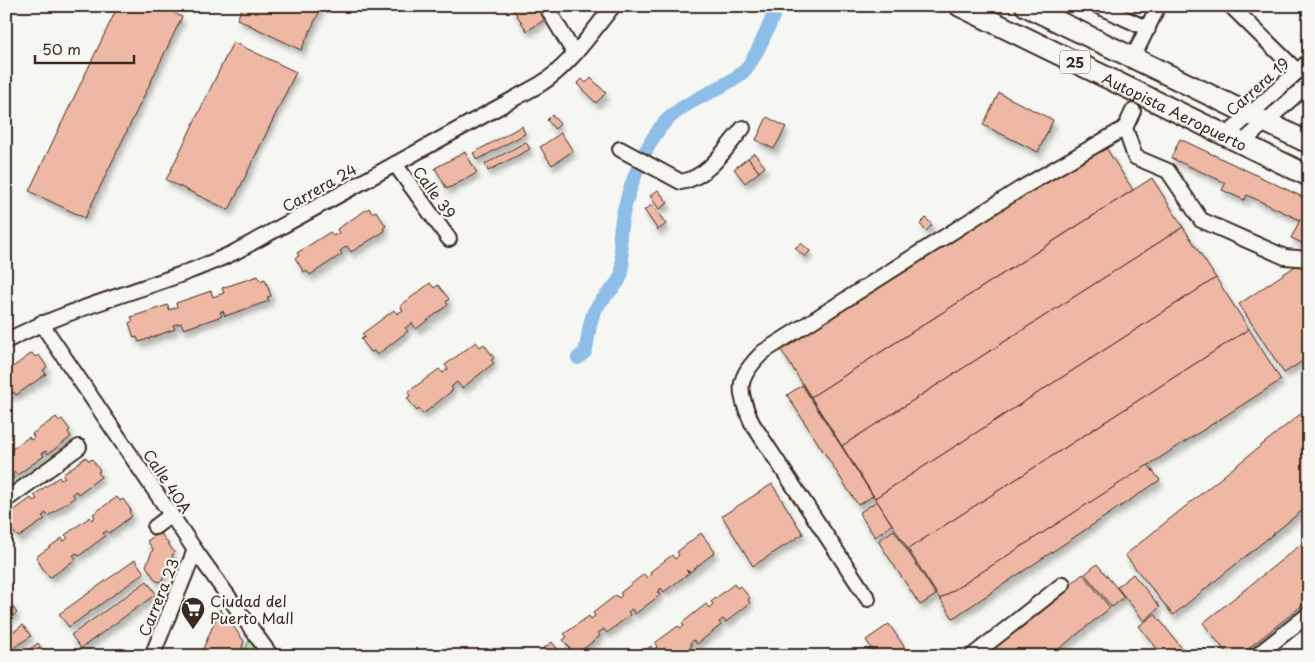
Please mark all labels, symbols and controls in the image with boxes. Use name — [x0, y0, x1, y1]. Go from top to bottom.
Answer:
scale bar — [35, 32, 134, 64]
text: 50 m — [42, 37, 81, 60]
road number: 25 — [1060, 51, 1090, 74]
street label: Carrera 19 — [1220, 51, 1294, 121]
street label: Autopista Aeropuerto — [1099, 66, 1251, 156]
street label: Carrera 24 — [277, 157, 361, 217]
street label: Calle 39 — [408, 161, 462, 223]
street label: Calle 40A — [138, 444, 198, 518]
street label: Carrera 23 — [132, 554, 184, 640]
place label: Ciudad del Puerto Mall — [210, 589, 294, 629]
supermarket icon: Ciudad del Puerto Mall — [180, 596, 206, 630]

